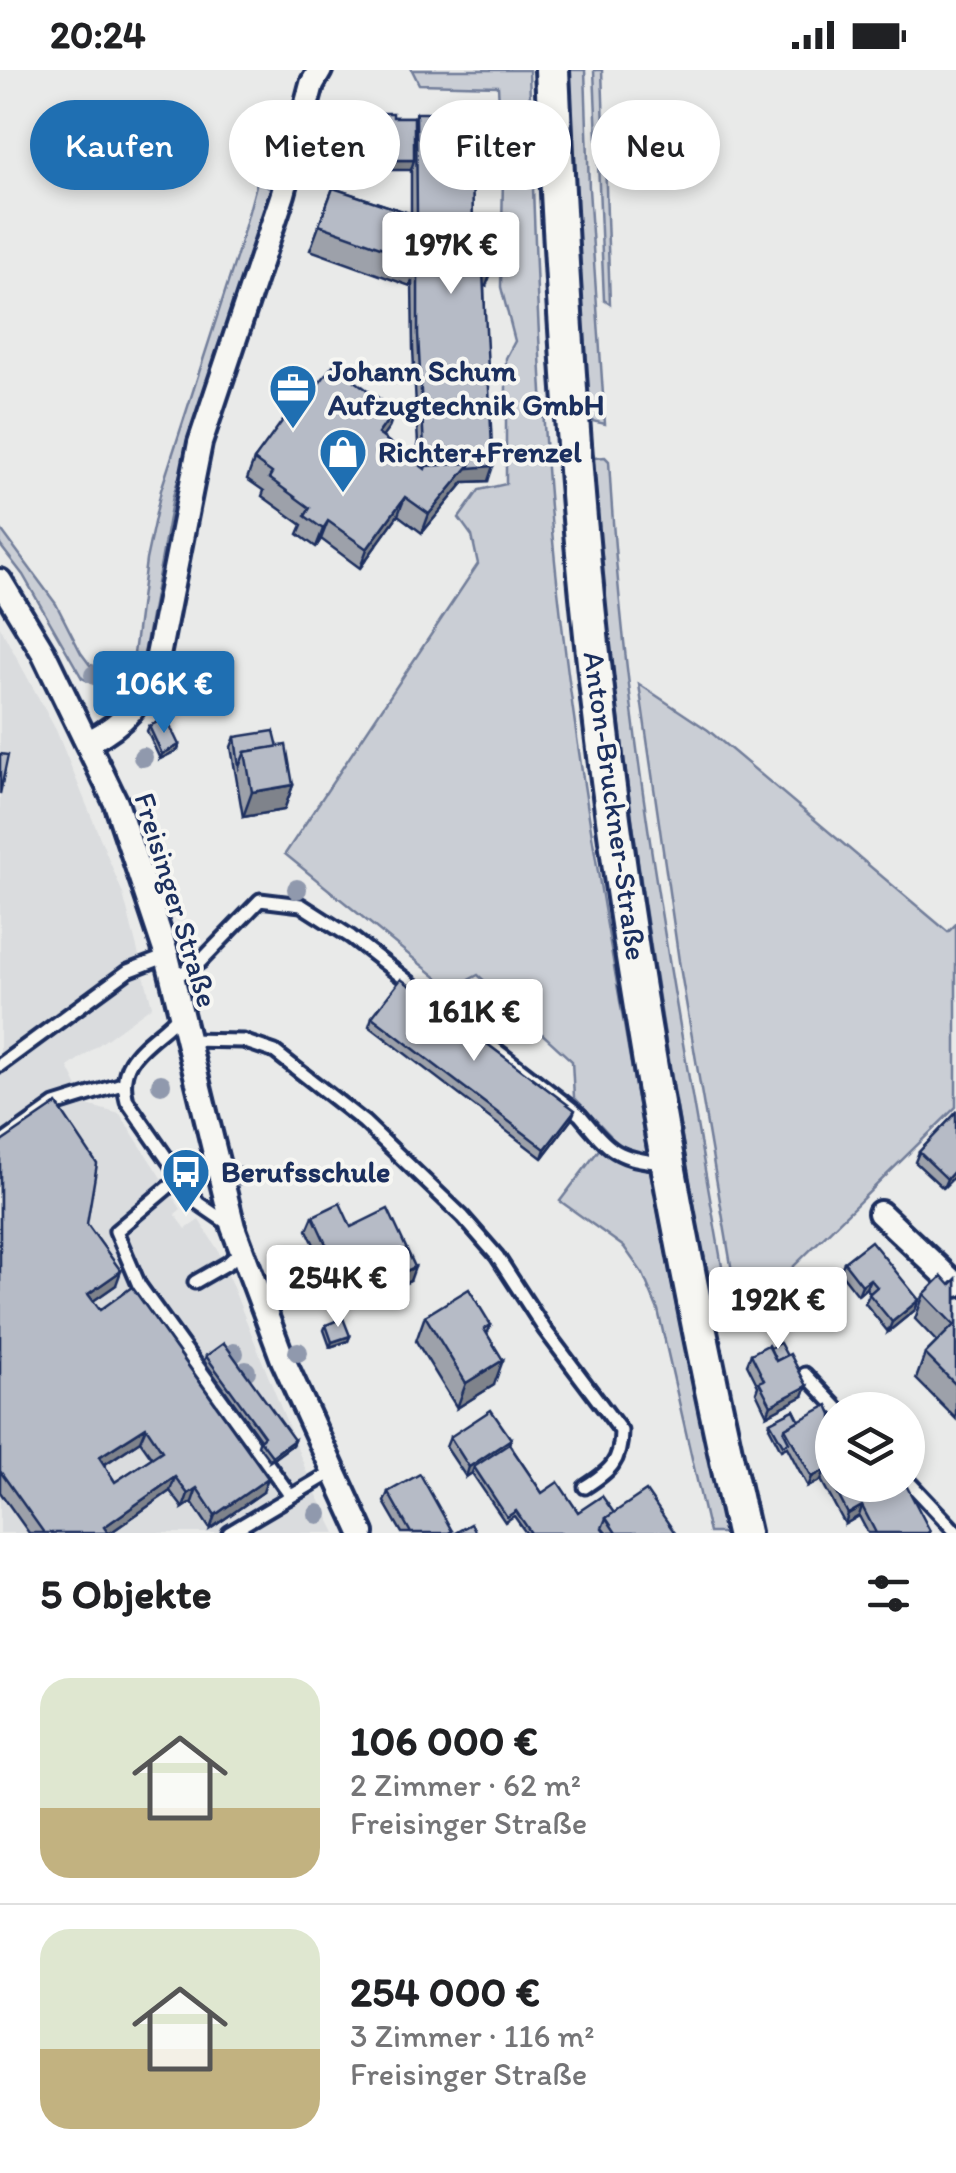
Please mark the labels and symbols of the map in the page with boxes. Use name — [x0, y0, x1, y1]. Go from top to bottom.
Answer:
pin: 197K € — [370, 212, 532, 297]
place label: Johann Schum Aufzugtechnik GmbH — [327, 352, 605, 423]
office icon: Johann Schum Aufzugtechnik GmbH — [267, 362, 319, 430]
shop icon: Richter+Frenzel — [317, 426, 369, 494]
place label: Richter+Frenzel — [378, 433, 582, 470]
street label: Anton-Bruckner-Straße — [575, 649, 656, 963]
pin: 106K € — [83, 651, 245, 736]
street label: Freisinger Straße — [126, 788, 227, 1012]
pin: 161K € — [393, 979, 555, 1064]
bus stop icon: Berufsschule — [160, 1146, 212, 1214]
place label: Berufsschule — [221, 1153, 390, 1190]
pin: 254K € — [257, 1245, 419, 1330]
pin: 192K € — [697, 1267, 859, 1352]

